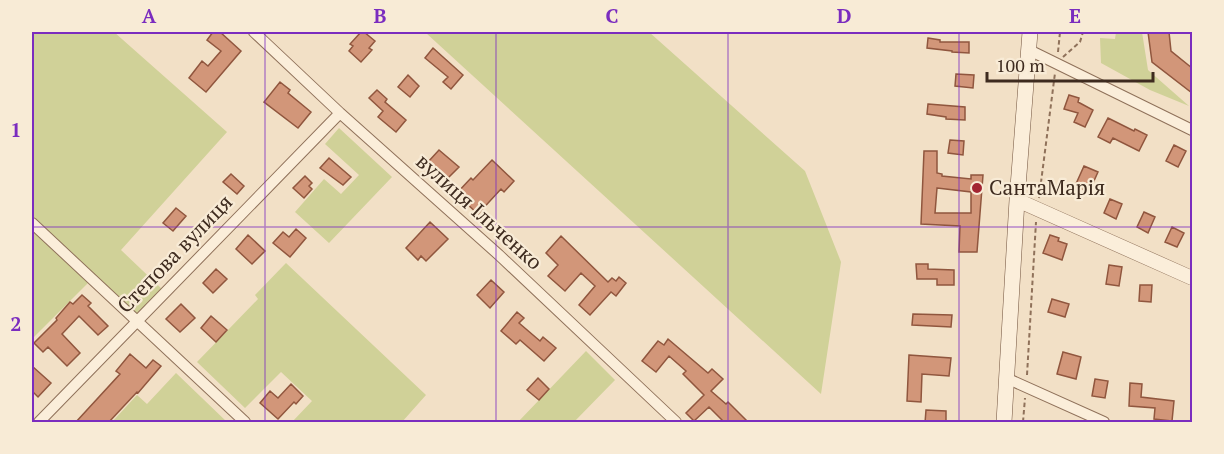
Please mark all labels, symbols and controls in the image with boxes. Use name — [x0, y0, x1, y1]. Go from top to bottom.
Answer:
text: A — [142, 2, 157, 29]
text: B — [374, 2, 387, 29]
text: C — [605, 2, 619, 29]
text: D — [837, 2, 851, 29]
text: E — [1069, 2, 1081, 29]
scale bar — [987, 45, 1154, 83]
text: 100 m — [996, 53, 1045, 77]
text: 1 — [10, 116, 22, 143]
street label: вулиця Ільченко — [410, 147, 549, 276]
place label: СантаМарія — [989, 173, 1105, 201]
marker: СантаМарія — [970, 181, 984, 195]
street label: Степова вулиця — [111, 188, 238, 319]
text: 2 — [10, 310, 22, 337]

